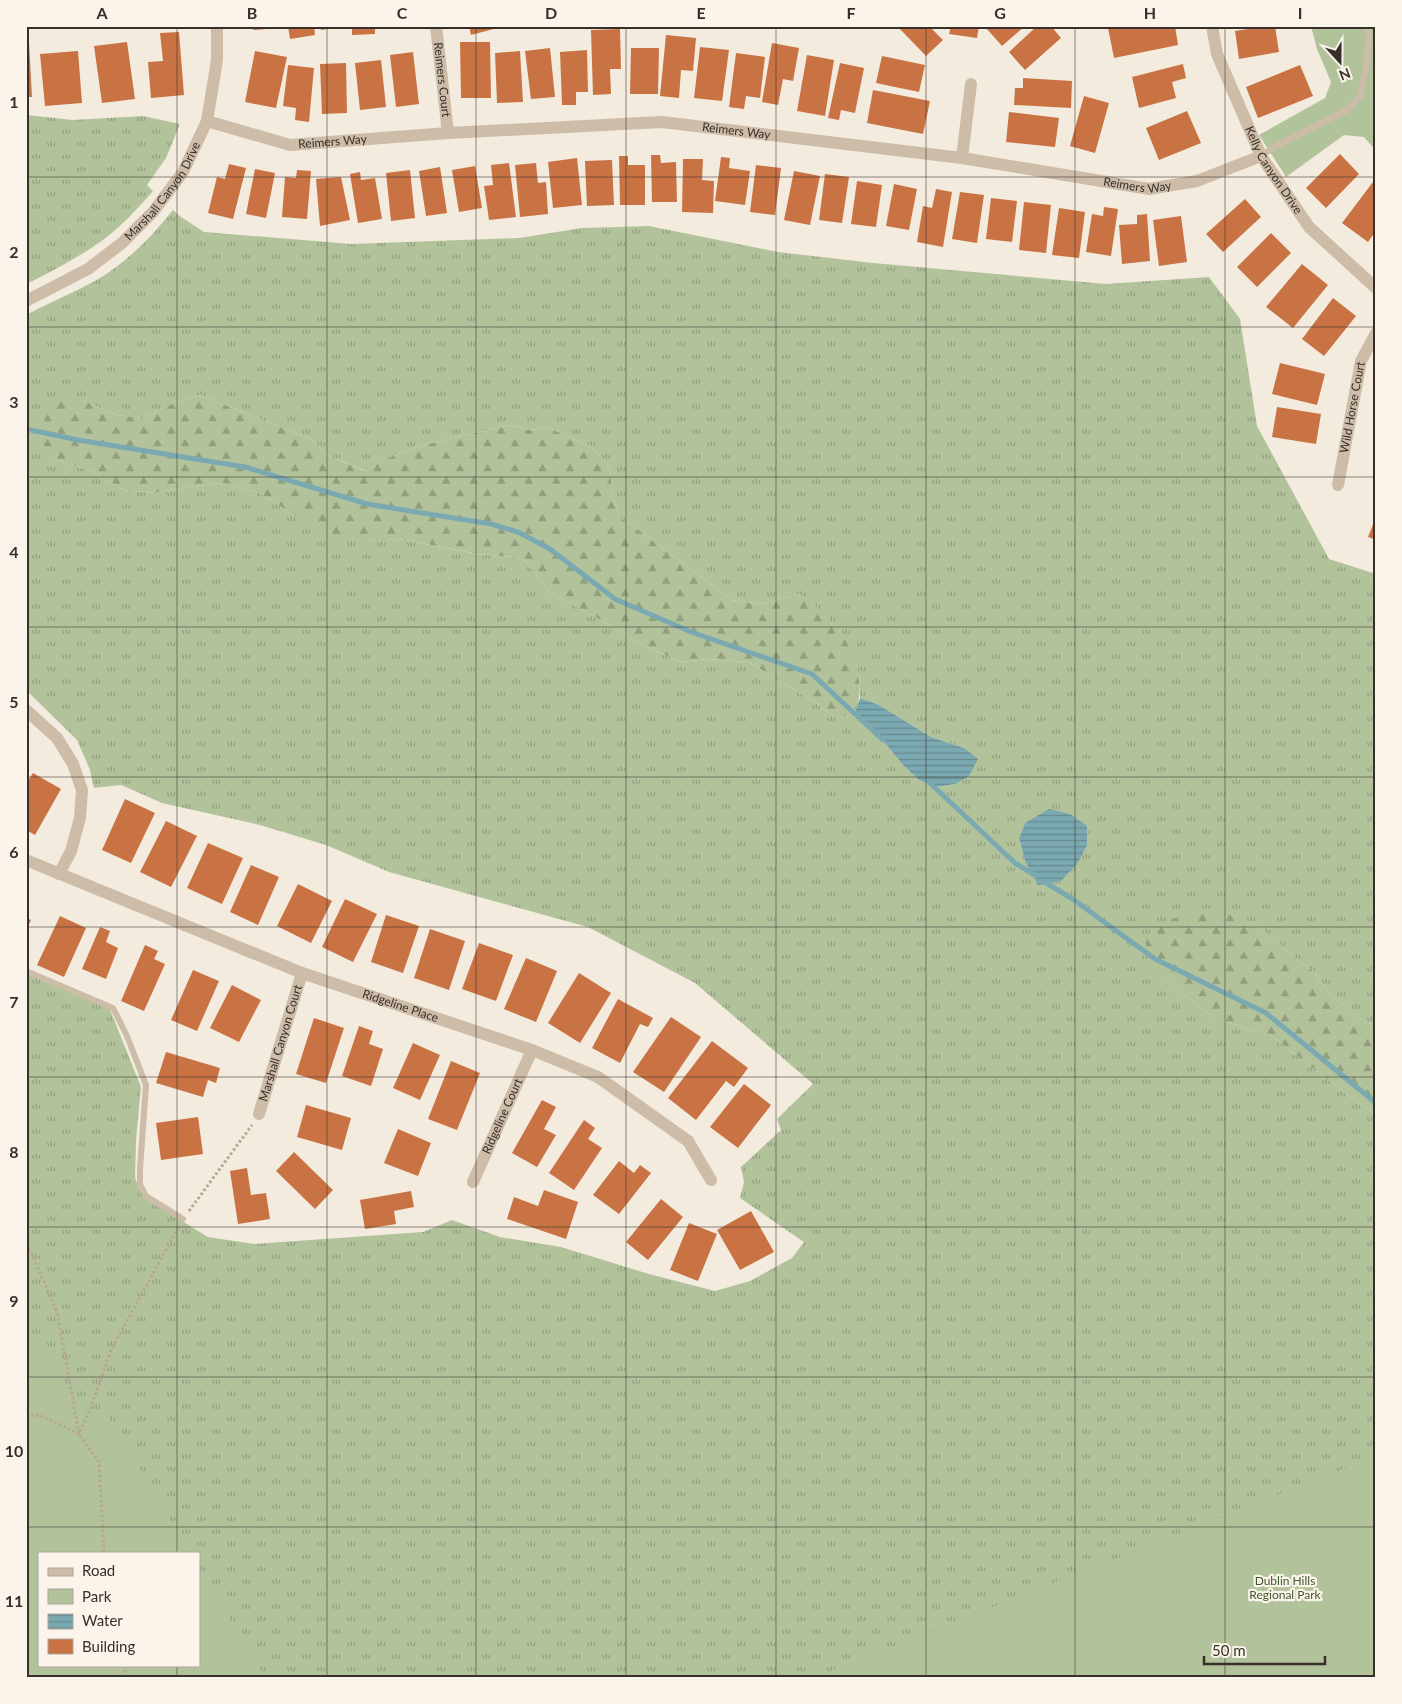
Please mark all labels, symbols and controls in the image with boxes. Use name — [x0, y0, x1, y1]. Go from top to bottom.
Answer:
text: A — [95, 3, 108, 22]
text: B — [247, 3, 257, 22]
text: C — [397, 3, 408, 22]
text: D — [545, 3, 557, 22]
text: E — [696, 3, 706, 22]
text: F — [846, 3, 856, 22]
text: G — [994, 3, 1006, 22]
text: H — [1144, 3, 1156, 22]
text: I — [1298, 3, 1302, 22]
north arrow — [1314, 38, 1364, 88]
street label: Reimers Court — [431, 41, 454, 119]
text: N — [1337, 65, 1353, 84]
text: 1 — [9, 92, 19, 111]
street label: Reimers Way — [701, 119, 772, 142]
street label: Kelly Canyon Drive — [1242, 124, 1306, 217]
street label: Reimers Way — [298, 131, 368, 151]
street label: Marshall Canyon Drive — [121, 139, 203, 243]
street label: Reimers Way — [1102, 174, 1173, 196]
text: 2 — [9, 242, 19, 261]
street label: Wild Horse Court — [1336, 360, 1368, 454]
text: 3 — [9, 392, 19, 411]
text: 4 — [9, 542, 19, 561]
text: 5 — [9, 692, 19, 711]
text: 6 — [9, 842, 19, 861]
street label: Marshall Canyon Court — [255, 982, 305, 1103]
street label: Ridgeline Place — [361, 986, 441, 1025]
text: 7 — [9, 992, 19, 1011]
street label: Ridgeline Court — [478, 1075, 526, 1156]
text: 8 — [9, 1142, 19, 1161]
text: 9 — [9, 1291, 19, 1310]
text: 10 — [5, 1441, 23, 1460]
legend — [38, 1552, 200, 1666]
text: Road — [82, 1561, 115, 1579]
park label: Dublin Hills Regional Park — [1249, 1573, 1322, 1602]
text: Park — [82, 1587, 112, 1605]
text: 11 — [5, 1591, 23, 1610]
text: Water — [82, 1611, 123, 1629]
scale bar — [1204, 1634, 1326, 1666]
text: Building — [82, 1637, 135, 1655]
text: 50 m — [1212, 1641, 1246, 1659]

